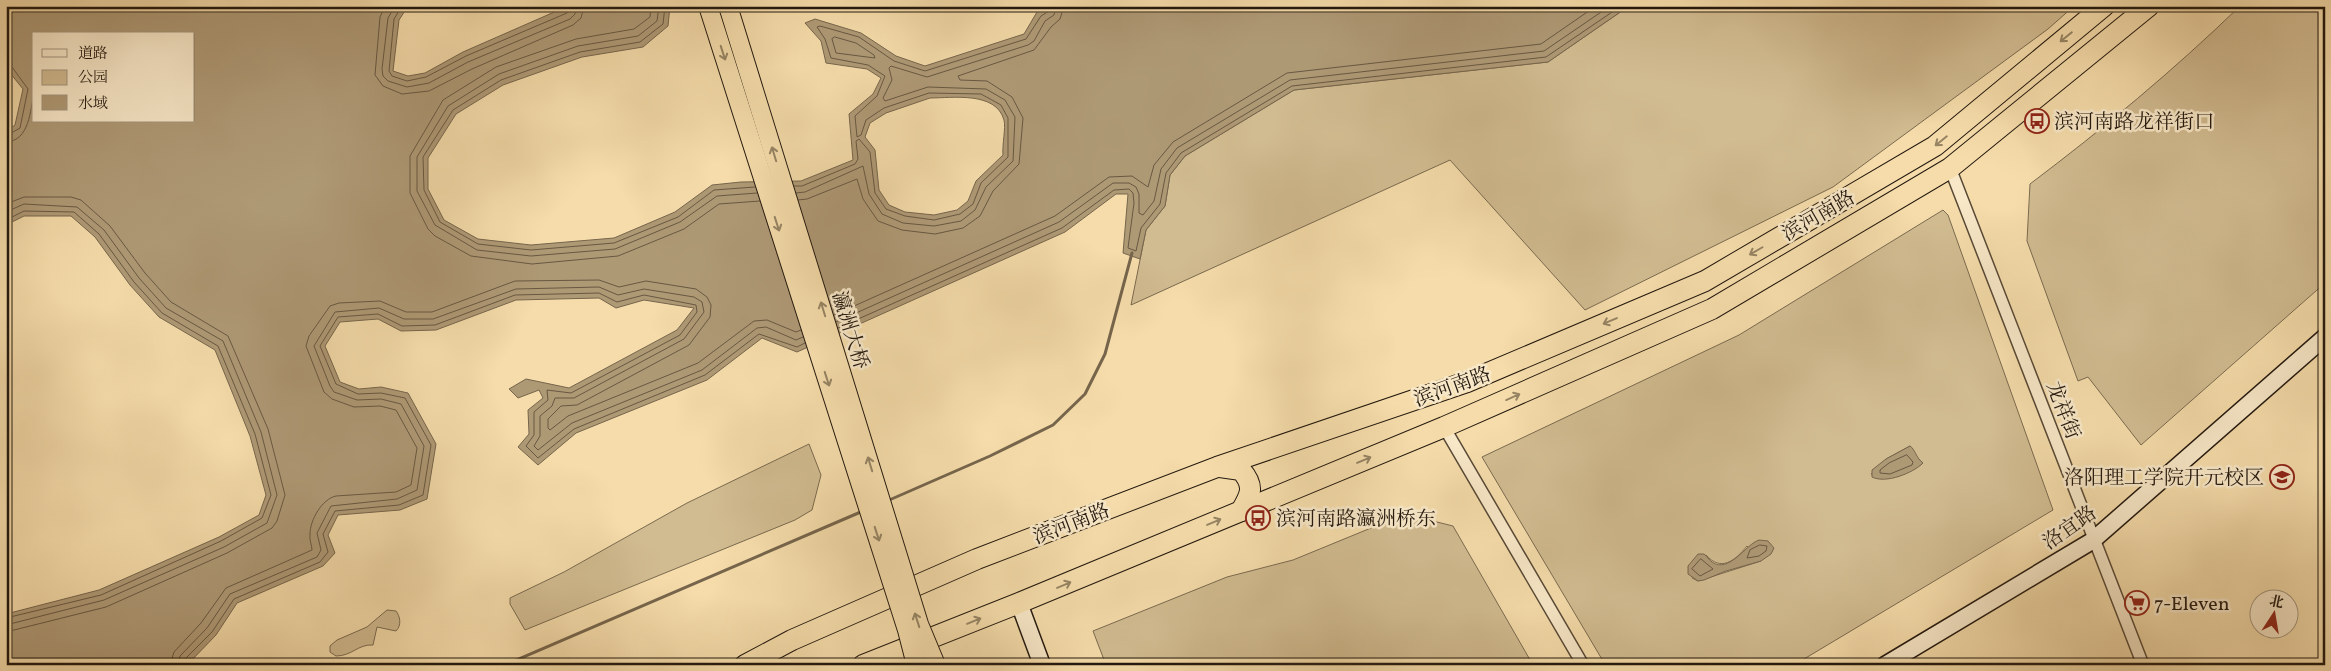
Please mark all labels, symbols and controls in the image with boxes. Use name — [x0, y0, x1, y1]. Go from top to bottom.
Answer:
legend — [32, 32, 195, 122]
one-way arrow — [2060, 32, 2073, 43]
text: 道路 — [78, 44, 108, 65]
one-way arrow — [718, 44, 728, 60]
text: 公园 — [78, 68, 108, 89]
text: 水域 — [78, 94, 108, 115]
bus stop icon: 滨河南路龙祥街口 — [2024, 108, 2050, 134]
place label: 滨河南路龙祥街口 — [2054, 109, 2214, 137]
one-way arrow — [1935, 135, 1948, 146]
one-way arrow — [769, 146, 778, 162]
street label: 滨河南路 — [1777, 185, 1861, 249]
one-way arrow — [773, 216, 783, 232]
one-way arrow — [1750, 246, 1764, 256]
street label: 瀛洲大桥 — [824, 288, 874, 373]
one-way arrow — [817, 301, 827, 317]
one-way arrow — [1603, 317, 1618, 327]
street label: 滨河南路 — [1410, 361, 1495, 415]
one-way arrow — [823, 370, 832, 386]
street label: 龙祥街 — [2038, 378, 2086, 444]
one-way arrow — [1505, 391, 1520, 401]
one-way arrow — [1356, 455, 1371, 465]
one-way arrow — [865, 457, 875, 473]
school or university icon: 洛阳理工学院开元校区 — [2269, 464, 2295, 490]
place label: 洛阳理工学院开元校区 — [2064, 465, 2264, 493]
street label: 滨河南路 — [1029, 497, 1114, 552]
street label: 洛宜路 — [2038, 500, 2103, 557]
bus stop icon: 滨河南路瀛洲桥东 — [1245, 505, 1271, 531]
place label: 滨河南路瀛洲桥东 — [1276, 506, 1436, 534]
one-way arrow — [1206, 517, 1221, 527]
one-way arrow — [872, 525, 882, 541]
one-way arrow — [1056, 579, 1071, 589]
north arrow — [2248, 588, 2298, 638]
supermarket icon: 7-Eleven — [2124, 590, 2150, 616]
place label: 7-Eleven — [2154, 591, 2230, 619]
text: 北 — [2268, 592, 2285, 613]
one-way arrow — [912, 612, 922, 628]
one-way arrow — [965, 616, 981, 625]

